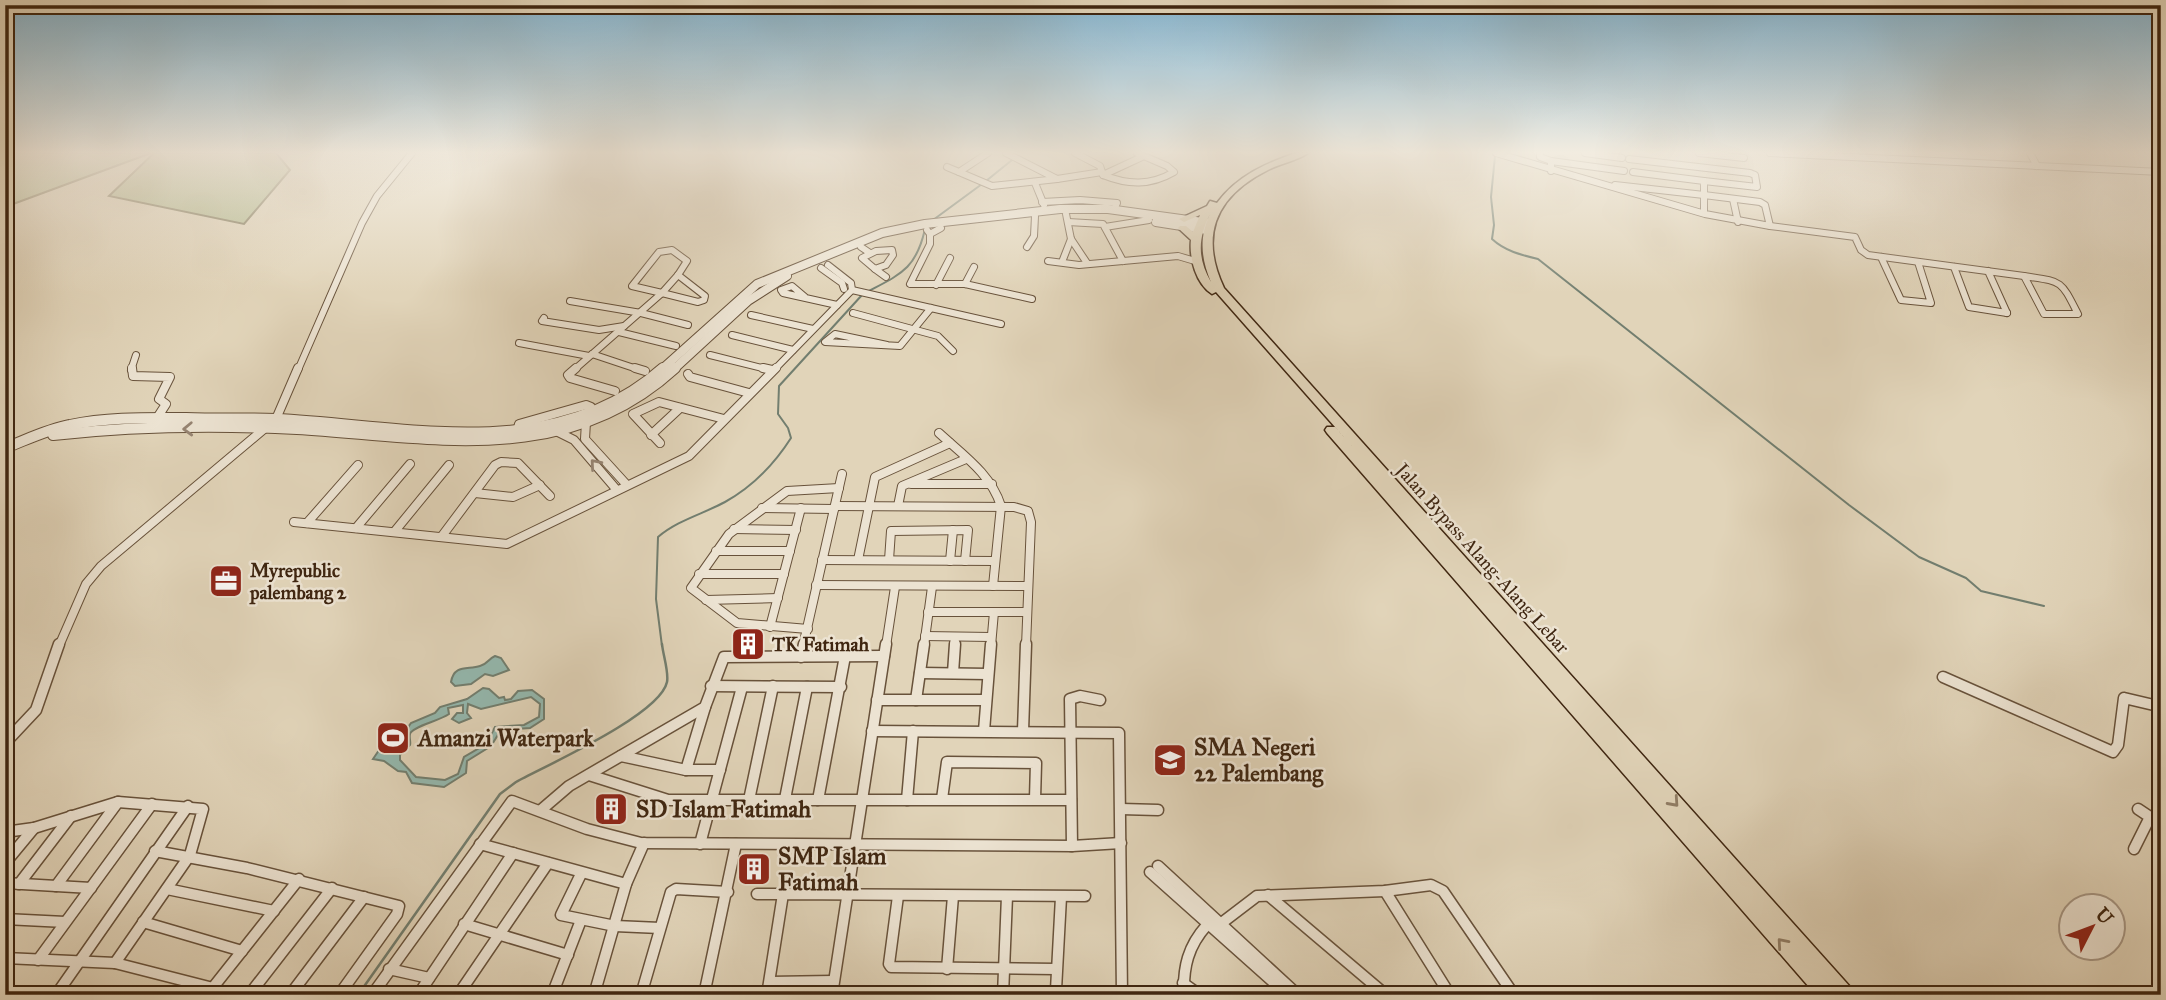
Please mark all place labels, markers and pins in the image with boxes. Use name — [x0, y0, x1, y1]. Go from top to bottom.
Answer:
place label: Myrepublic palembang 2 — [249, 559, 347, 605]
office icon: Myrepublic palembang 2 — [207, 562, 245, 600]
building icon: TK Fatimah — [729, 625, 767, 663]
place label: TK Fatimah — [771, 633, 870, 656]
sports icon: Amanzi Waterpark — [374, 719, 412, 757]
place label: Amanzi Waterpark — [416, 724, 595, 753]
place label: SMA Negeri 22 Palembang — [1194, 733, 1324, 788]
school or university icon: SMA Negeri 22 Palembang — [1151, 741, 1189, 779]
building icon: SD Islam Fatimah — [592, 790, 630, 828]
place label: SD Islam Fatimah — [636, 795, 811, 823]
place label: SMP Islam Fatimah — [778, 842, 887, 896]
building icon: SMP Islam Fatimah — [735, 850, 773, 888]

